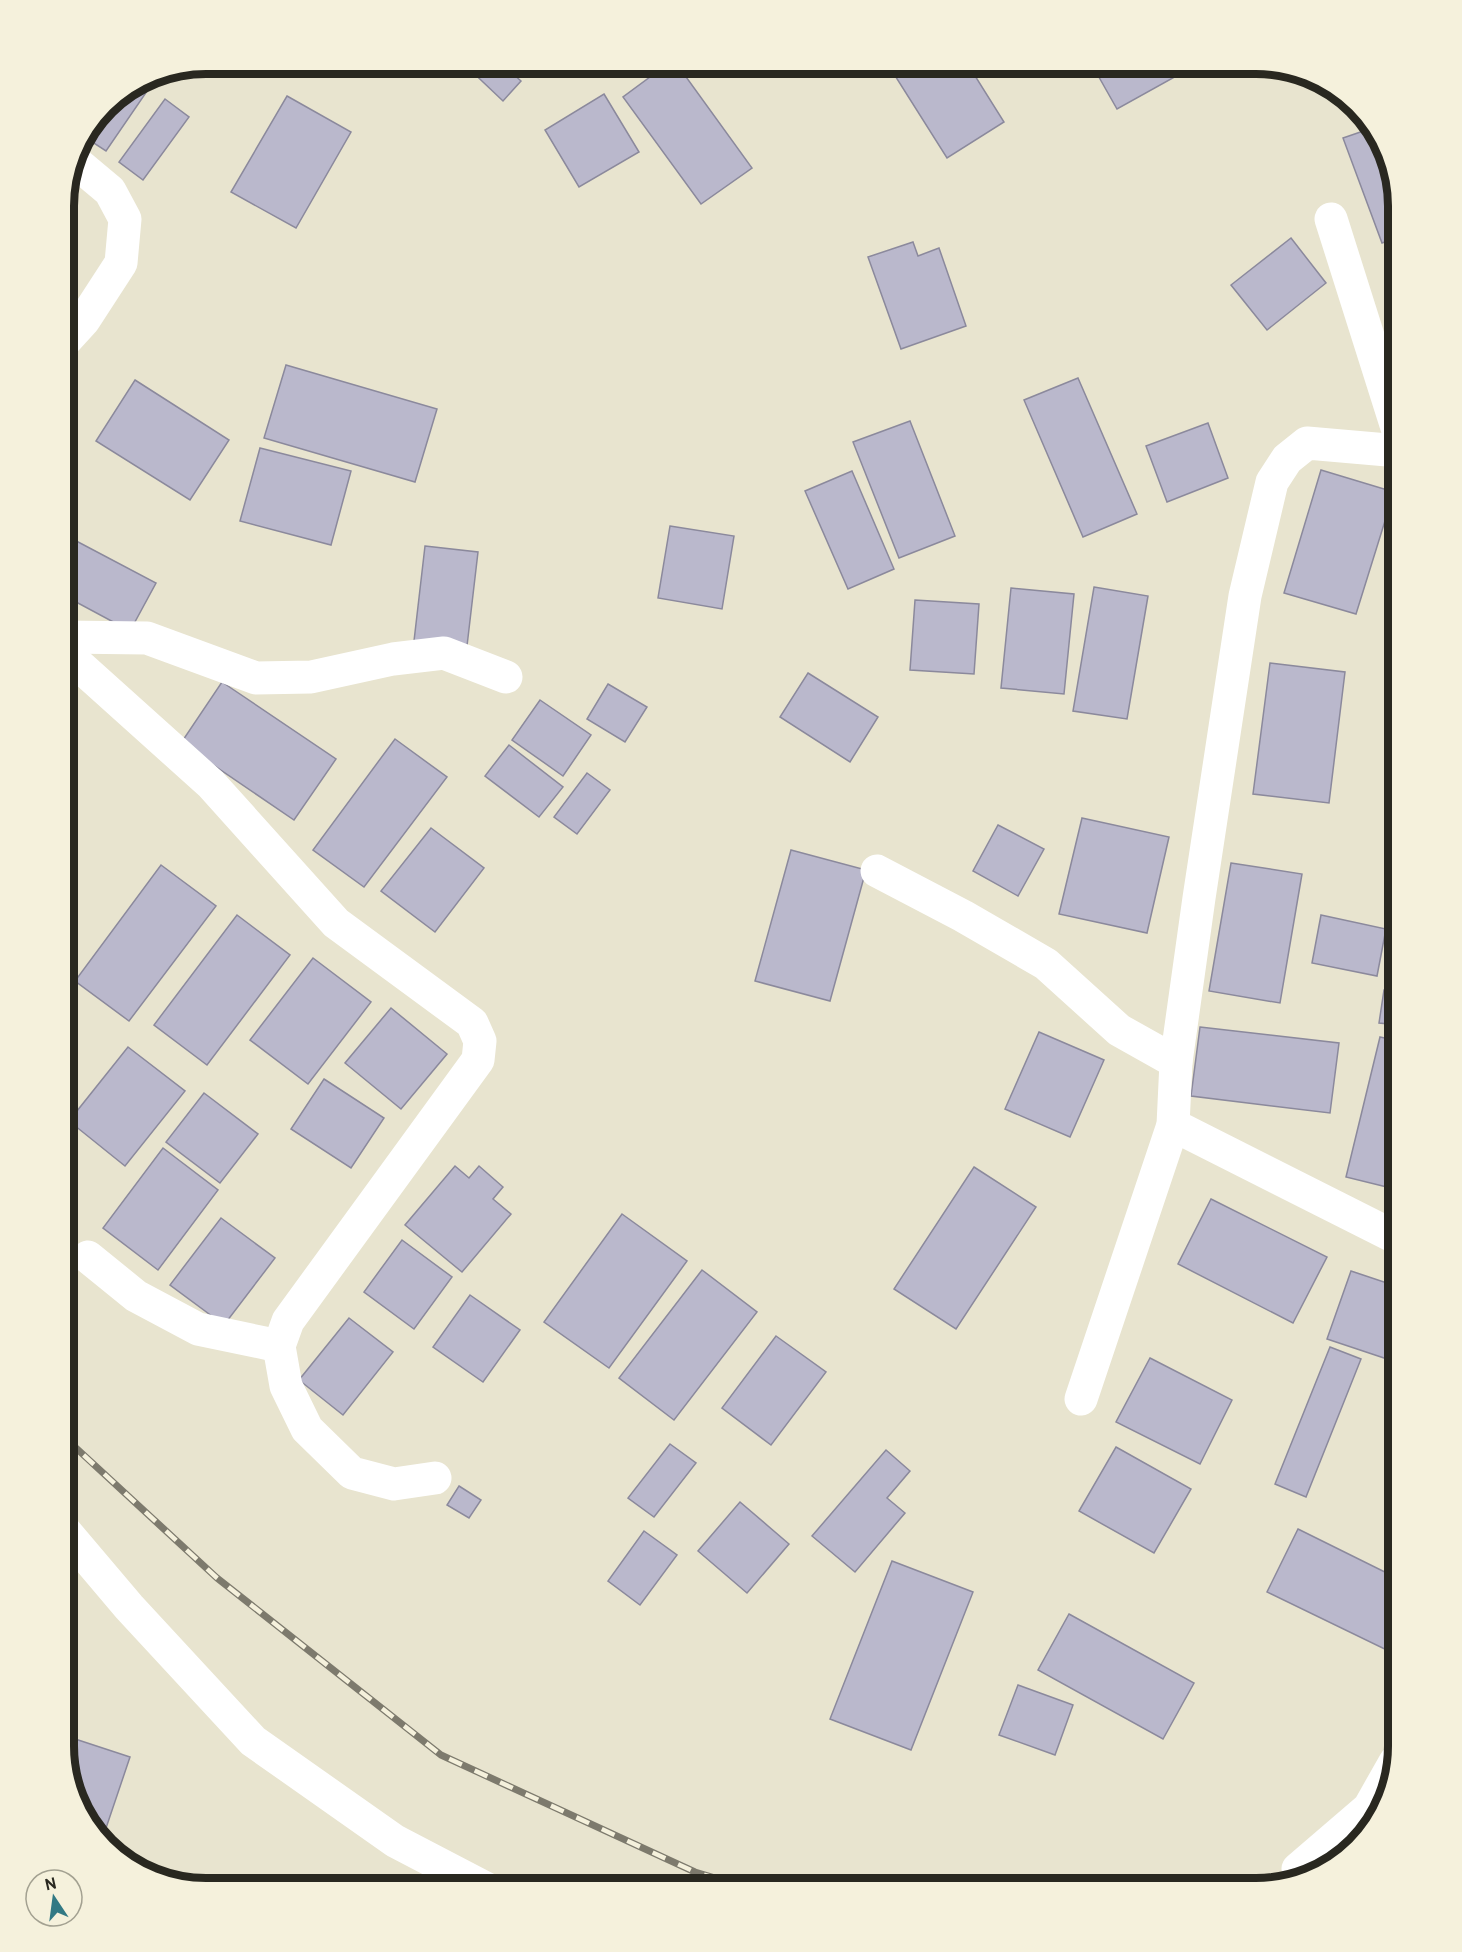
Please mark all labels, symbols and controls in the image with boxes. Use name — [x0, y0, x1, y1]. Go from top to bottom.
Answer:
north arrow — [24, 1868, 84, 1928]
text: N — [43, 1874, 59, 1896]

